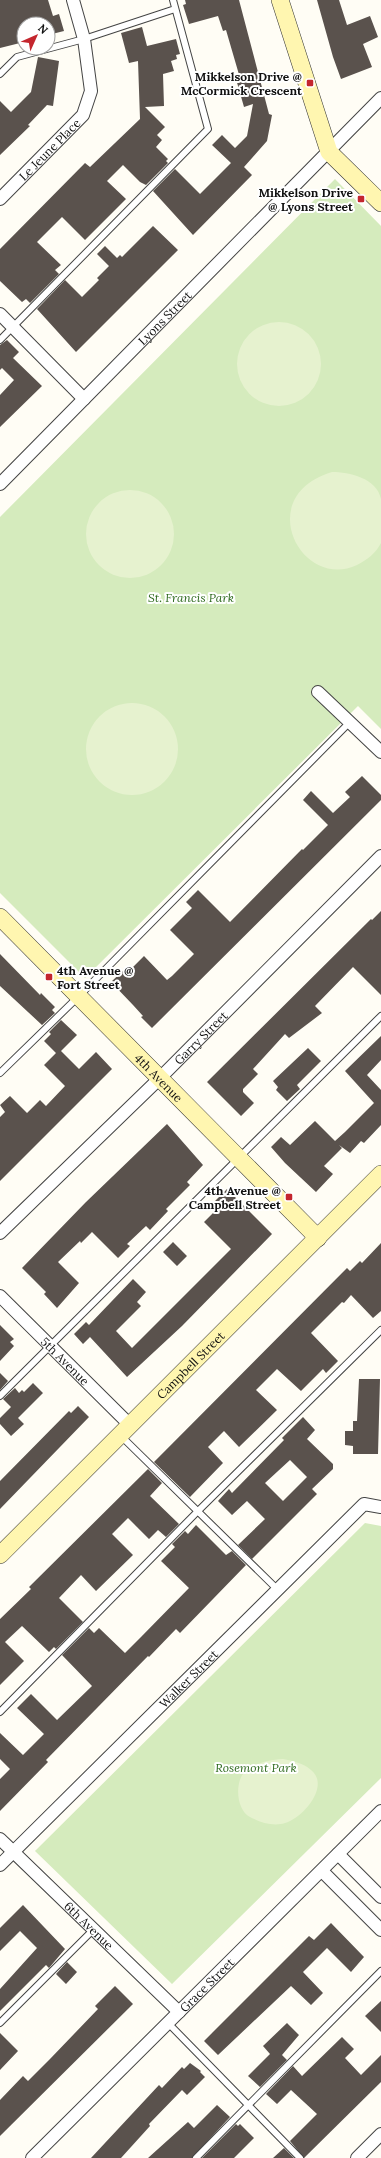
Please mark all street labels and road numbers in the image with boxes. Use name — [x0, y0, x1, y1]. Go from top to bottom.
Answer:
street label: Le Jeune Place — [15, 115, 83, 183]
street label: Lyons Street — [134, 287, 195, 348]
street label: Garry Street — [171, 1007, 230, 1067]
street label: 4th Avenue — [132, 1050, 187, 1105]
street label: Campbell Street — [153, 1328, 227, 1402]
street label: 5th Avenue — [38, 1334, 93, 1388]
street label: Walker Street — [156, 1646, 221, 1711]
street label: 6th Avenue — [61, 1898, 117, 1953]
street label: Grace Street — [176, 1954, 237, 2015]

